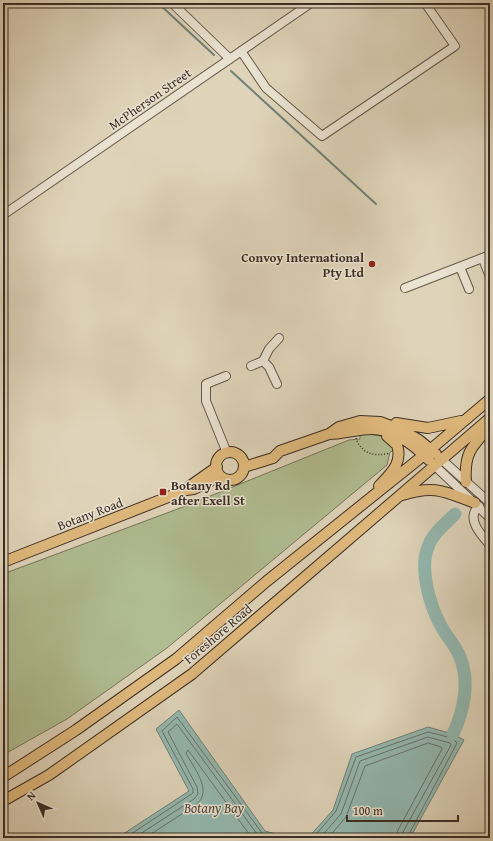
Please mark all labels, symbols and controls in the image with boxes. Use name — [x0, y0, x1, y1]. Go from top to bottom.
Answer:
street label: McPherson Street — [105, 63, 196, 135]
place label: Convoy International Pty Ltd — [241, 248, 365, 282]
marker: Convoy International Pty Ltd — [367, 259, 377, 269]
place label: Botany Rd after Exell St — [171, 476, 245, 510]
marker: Botany Rd after Exell St — [158, 487, 168, 497]
street label: Botany Road — [55, 493, 125, 535]
street label: Foreshore Road — [180, 600, 256, 668]
north arrow — [18, 783, 58, 823]
text: N — [23, 787, 40, 804]
scale bar — [347, 797, 458, 823]
water label: Botany Bay — [183, 798, 245, 818]
text: 100 m — [353, 802, 383, 819]

